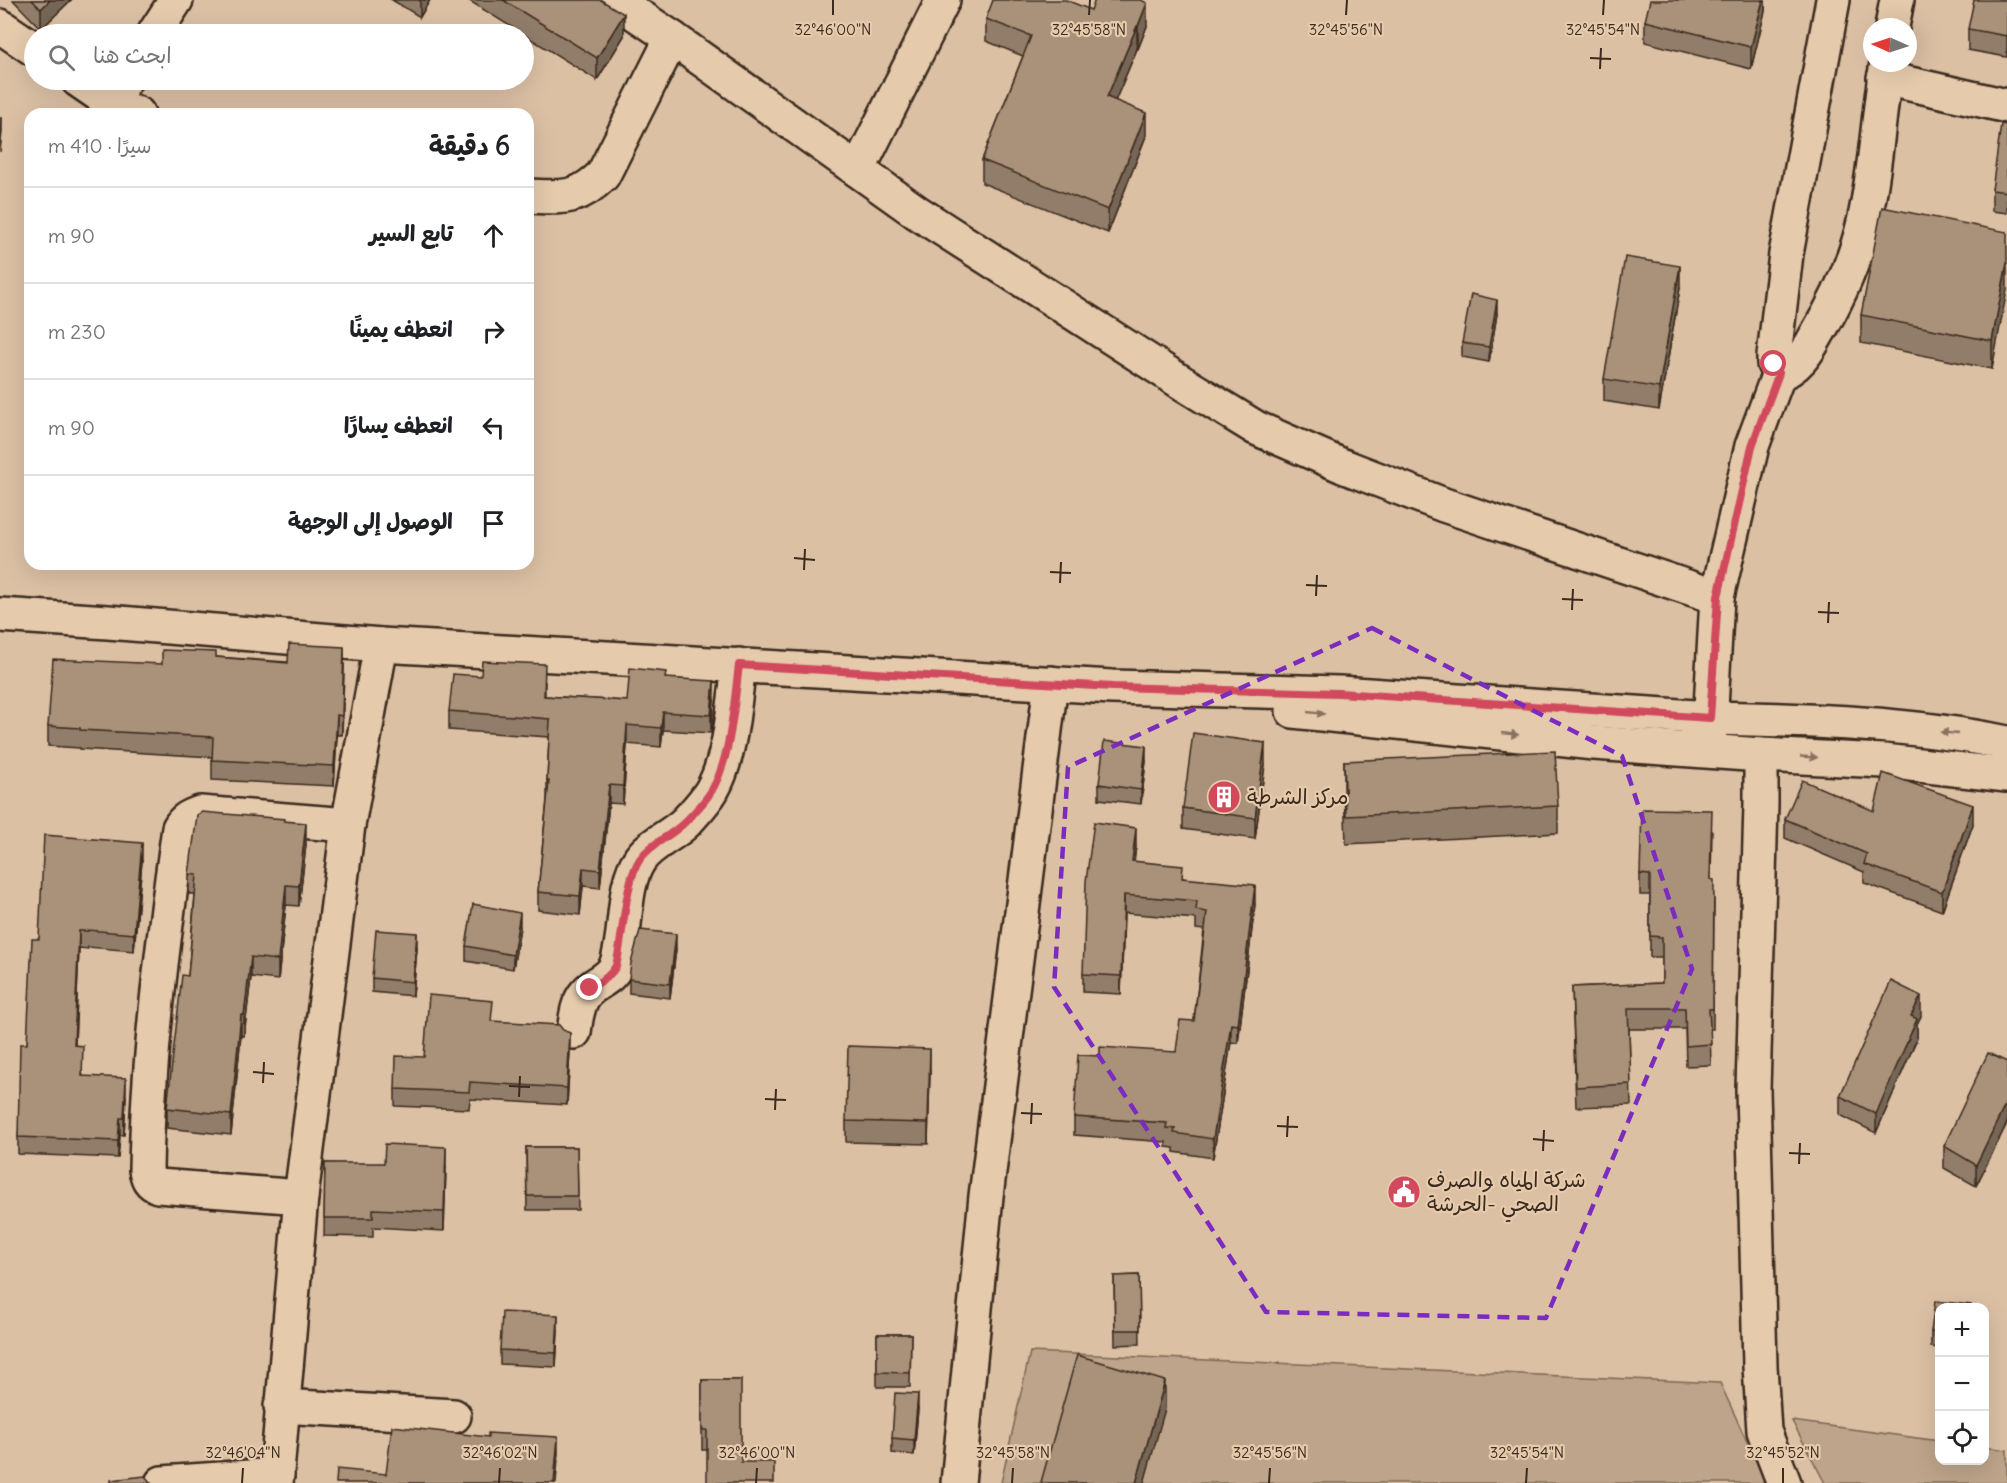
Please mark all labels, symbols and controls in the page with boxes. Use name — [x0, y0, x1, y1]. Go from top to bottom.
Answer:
north arrow — [1863, 18, 1917, 72]
text: 32°46'00"N — [795, 20, 871, 39]
text: 32°45'58"N — [1052, 20, 1126, 39]
text: 32°45'56"N — [1309, 20, 1383, 39]
text: 32°45'54"N — [1566, 20, 1640, 39]
search box — [24, 24, 534, 90]
icon: search — [45, 41, 78, 74]
text: ابحث هنا — [93, 41, 172, 69]
text: 6 دقيقة — [429, 129, 510, 162]
text: سيرًا · 410 m — [48, 133, 152, 158]
text: تابع السير — [369, 219, 453, 247]
icon: ahead — [477, 219, 510, 252]
text: 90 m — [48, 223, 95, 248]
text: انعطف يمينًا — [350, 315, 453, 343]
icon: right — [477, 315, 510, 348]
text: 230 m — [48, 319, 106, 344]
route start — [1760, 350, 1786, 376]
text: انعطف يسارًا — [344, 411, 453, 439]
icon: left — [477, 411, 510, 444]
text: 90 m — [48, 415, 95, 440]
text: الوصول إلى الوجهة — [288, 507, 453, 535]
icon: arrive — [477, 507, 510, 540]
one-way arrow — [1307, 709, 1326, 718]
one-way arrow — [1940, 728, 1959, 738]
one-way arrow — [1501, 729, 1520, 739]
one-way arrow — [1800, 753, 1819, 762]
building icon: مركز الشرطة — [1206, 779, 1242, 815]
place label: مركز الشرطة — [1247, 783, 1349, 810]
route end — [576, 974, 602, 1000]
place label: شركة المياه والصرف الصحي -الحرشة — [1427, 1166, 1586, 1223]
public building icon: شركة المياه والصرف الصحي -الحرشة — [1386, 1174, 1422, 1210]
map controls — [1935, 1303, 1989, 1465]
button: + — [1935, 1303, 1989, 1357]
button: − — [1935, 1357, 1989, 1411]
button: locate — [1935, 1411, 1989, 1465]
text: 32°46'04"N — [205, 1443, 281, 1462]
text: 32°46'02"N — [462, 1443, 538, 1462]
text: 32°46'00"N — [719, 1443, 795, 1462]
text: 32°45'58"N — [976, 1443, 1050, 1462]
text: 32°45'56"N — [1233, 1443, 1307, 1462]
text: 32°45'54"N — [1490, 1443, 1564, 1462]
text: 32°45'52"N — [1746, 1443, 1820, 1462]

